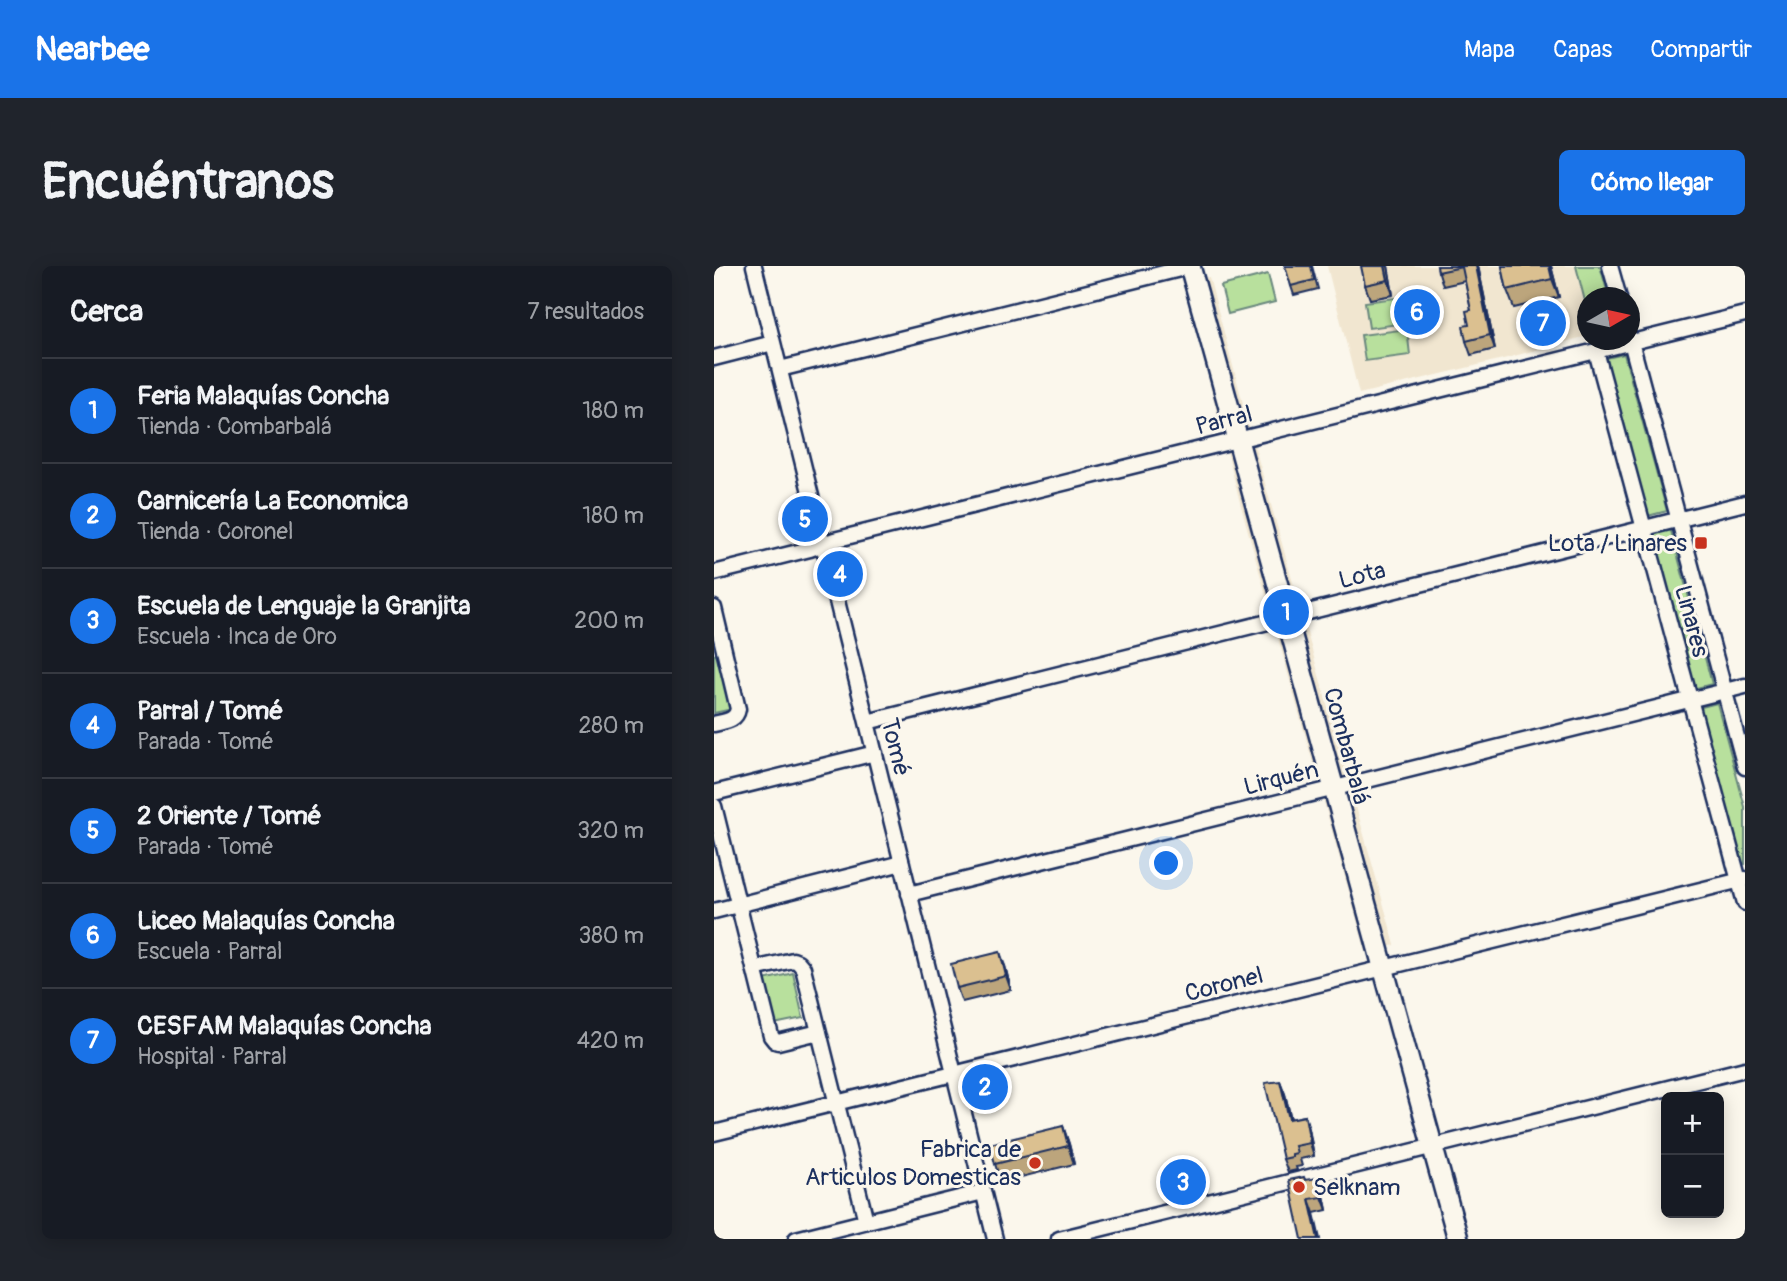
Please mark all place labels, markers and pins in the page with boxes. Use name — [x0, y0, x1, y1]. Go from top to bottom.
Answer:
pin: 6 — [1394, 286, 1440, 338]
pin: 7 — [1520, 297, 1566, 349]
pin: 5 — [782, 493, 828, 545]
place label: Lota / Linares — [1548, 529, 1687, 558]
marker: Lota / Linares — [1693, 535, 1709, 551]
pin: 4 — [817, 548, 863, 600]
pin: 1 — [1263, 586, 1309, 638]
pin: 2 — [962, 1061, 1008, 1113]
place label: Fabrica de Articulos Domesticas — [805, 1135, 1021, 1192]
marker: Fabrica de Articulos Domesticas — [1027, 1155, 1043, 1171]
pin: 3 — [1160, 1156, 1206, 1208]
place label: Selknam — [1313, 1173, 1401, 1202]
marker: Selknam — [1291, 1179, 1307, 1195]

